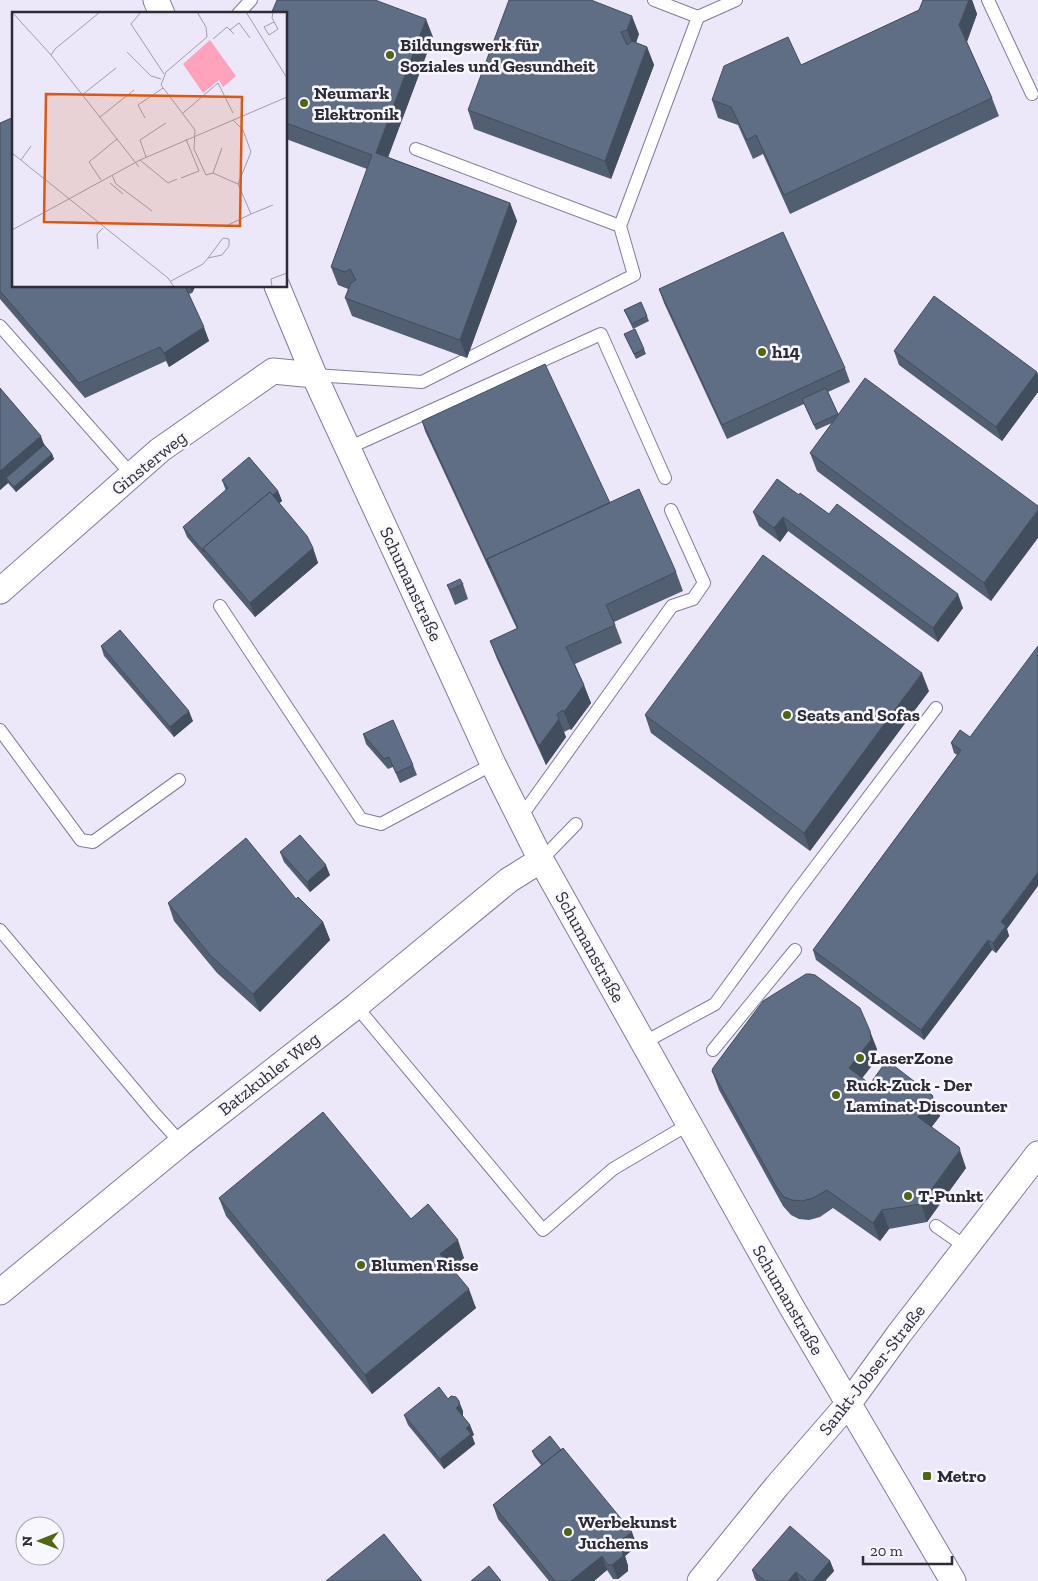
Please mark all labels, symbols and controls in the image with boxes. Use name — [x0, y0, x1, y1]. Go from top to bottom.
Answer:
inset map — [12, 12, 288, 288]
place label: Bildungswerk für Soziales und Gesundheit — [400, 34, 596, 77]
marker: Bildungswerk für Soziales und Gesundheit — [384, 49, 396, 61]
place label: Neumark Elektronik — [314, 82, 399, 125]
marker: Neumark Elektronik — [298, 97, 310, 109]
place label: h14 — [772, 341, 800, 363]
marker: h14 — [756, 346, 768, 358]
street label: Ginsterweg — [107, 426, 191, 500]
street label: Schumanstraße — [375, 523, 447, 645]
place label: Seats and Sofas — [797, 704, 920, 726]
marker: Seats and Sofas — [781, 709, 793, 721]
street label: Schumanstraße — [550, 888, 630, 1006]
street label: Batzkuhler Weg — [214, 1028, 324, 1120]
place label: LaserZone — [870, 1047, 954, 1069]
marker: LaserZone — [854, 1052, 866, 1064]
place label: Ruck-Zuck - Der Laminat-Discounter — [846, 1074, 1008, 1117]
marker: Ruck-Zuck - Der Laminat-Discounter — [830, 1089, 842, 1101]
place label: T-Punkt — [918, 1185, 984, 1207]
marker: T-Punkt — [902, 1190, 914, 1202]
street label: Schumanstraße — [748, 1241, 828, 1359]
place label: Blumen Risse — [371, 1254, 479, 1276]
marker: Blumen Risse — [355, 1259, 367, 1271]
street label: Sankt-Jobser-Straße — [814, 1300, 930, 1440]
place label: Metro — [937, 1465, 987, 1487]
marker: Metro — [921, 1470, 933, 1482]
place label: Werbekunst Juchems — [578, 1511, 677, 1554]
north arrow — [15, 1516, 65, 1566]
marker: Werbekunst Juchems — [562, 1526, 574, 1538]
scale bar — [863, 1534, 952, 1566]
text: N — [19, 1535, 36, 1547]
text: 20 m — [870, 1542, 903, 1560]

